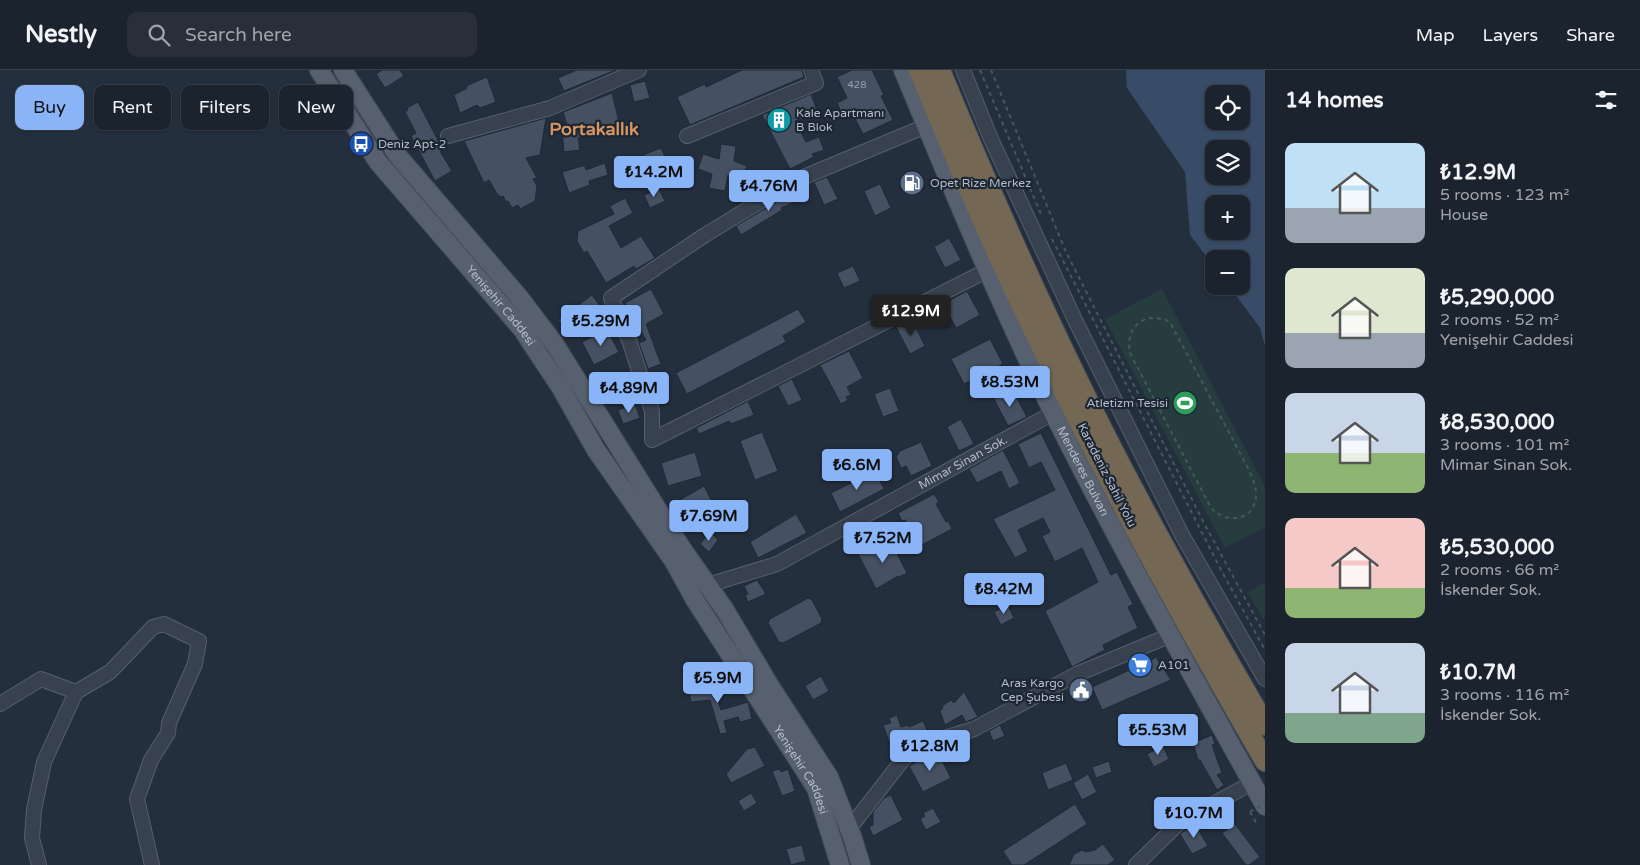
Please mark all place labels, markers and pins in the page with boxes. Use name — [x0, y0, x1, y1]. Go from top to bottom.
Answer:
place label: Kale Apartmanı B Blok — [796, 106, 884, 134]
building icon: Kale Apartmanı B Blok — [766, 107, 792, 133]
bus stop icon: Deniz Apt-2 — [348, 131, 374, 157]
place label: Deniz Apt-2 — [378, 137, 446, 151]
pin: ₺14.2M — [613, 156, 695, 198]
pin: ₺4.76M — [728, 170, 810, 212]
fuel station icon: Opet Rize Merkez — [899, 170, 925, 196]
place label: Opet Rize Merkez — [930, 176, 1031, 190]
pin: ₺12.9M — [870, 294, 952, 337]
pin: ₺5.29M — [560, 304, 642, 347]
pin: ₺8.53M — [969, 366, 1051, 408]
pin: ₺4.89M — [588, 372, 670, 414]
sports icon: Atletizm Tesisi — [1172, 390, 1198, 416]
place label: Atletizm Tesisi — [1086, 396, 1168, 410]
pin: ₺6.6M — [822, 448, 892, 491]
pin: ₺7.69M — [668, 500, 750, 542]
pin: ₺7.52M — [842, 522, 924, 564]
pin: ₺8.42M — [963, 572, 1045, 615]
supermarket icon: A101 — [1127, 652, 1153, 678]
place label: A101 — [1158, 658, 1190, 672]
pin: ₺5.9M — [683, 662, 753, 704]
place label: Aras Kargo Cep Şubesi — [1001, 676, 1064, 704]
public building icon: Aras Kargo Cep Şubesi — [1068, 677, 1094, 703]
pin: ₺5.53M — [1117, 714, 1199, 756]
pin: ₺12.8M — [889, 730, 971, 772]
pin: ₺10.7M — [1153, 796, 1235, 839]

